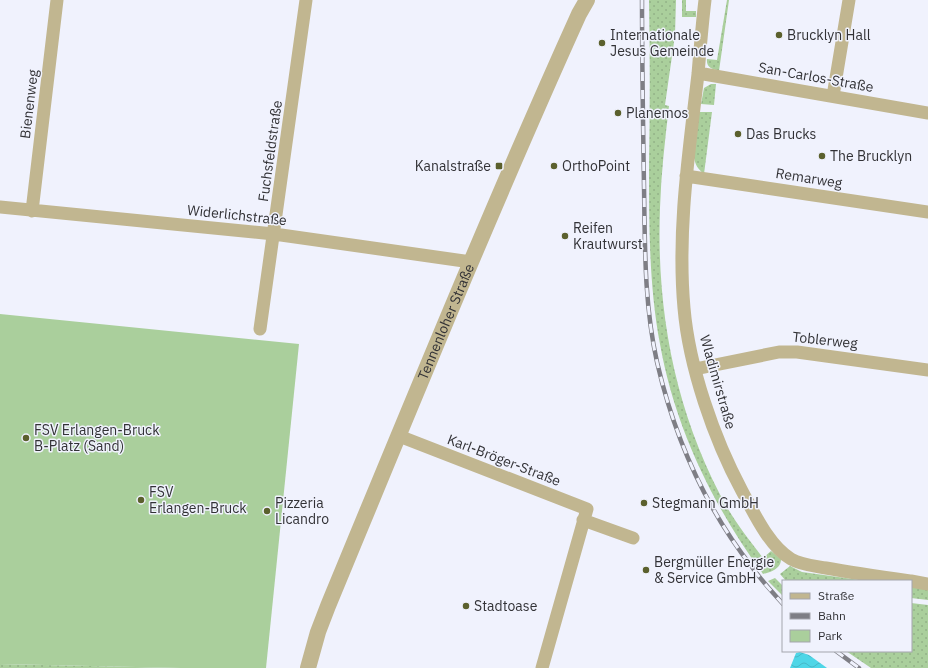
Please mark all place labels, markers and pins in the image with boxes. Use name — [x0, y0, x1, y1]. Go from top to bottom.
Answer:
place label: Internationale Jesus Gemeinde — [610, 26, 715, 60]
place label: Brucklyn Hall — [787, 26, 871, 44]
marker: Brucklyn Hall — [774, 30, 784, 40]
marker: Internationale Jesus Gemeinde — [597, 38, 607, 48]
place label: Planemos — [626, 104, 688, 122]
marker: Planemos — [613, 108, 623, 118]
place label: Das Brucks — [746, 125, 817, 143]
marker: Das Brucks — [733, 129, 743, 139]
place label: The Brucklyn — [830, 147, 912, 165]
marker: The Brucklyn — [817, 151, 827, 161]
place label: Kanalstraße — [415, 157, 491, 175]
place label: OrthoPoint — [562, 157, 630, 175]
marker: Kanalstraße — [494, 161, 504, 171]
marker: OrthoPoint — [549, 161, 559, 171]
place label: Reifen Krautwurst — [573, 219, 643, 253]
marker: Reifen Krautwurst — [560, 231, 570, 241]
place label: FSV Erlangen-Bruck B-Platz (Sand) — [34, 421, 160, 455]
marker: FSV Erlangen-Bruck B-Platz (Sand) — [21, 433, 31, 443]
place label: FSV Erlangen-Bruck — [149, 483, 247, 517]
place label: Pizzeria Licandro — [275, 494, 329, 528]
place label: Stegmann GmbH — [652, 494, 759, 512]
marker: FSV Erlangen-Bruck — [136, 495, 146, 505]
marker: Stegmann GmbH — [639, 498, 649, 508]
marker: Pizzeria Licandro — [262, 506, 272, 516]
place label: Bergmüller Energie & Service GmbH — [654, 553, 774, 587]
marker: Bergmüller Energie & Service GmbH — [641, 565, 651, 575]
place label: Stadtoase — [474, 597, 538, 615]
marker: Stadtoase — [461, 601, 471, 611]

